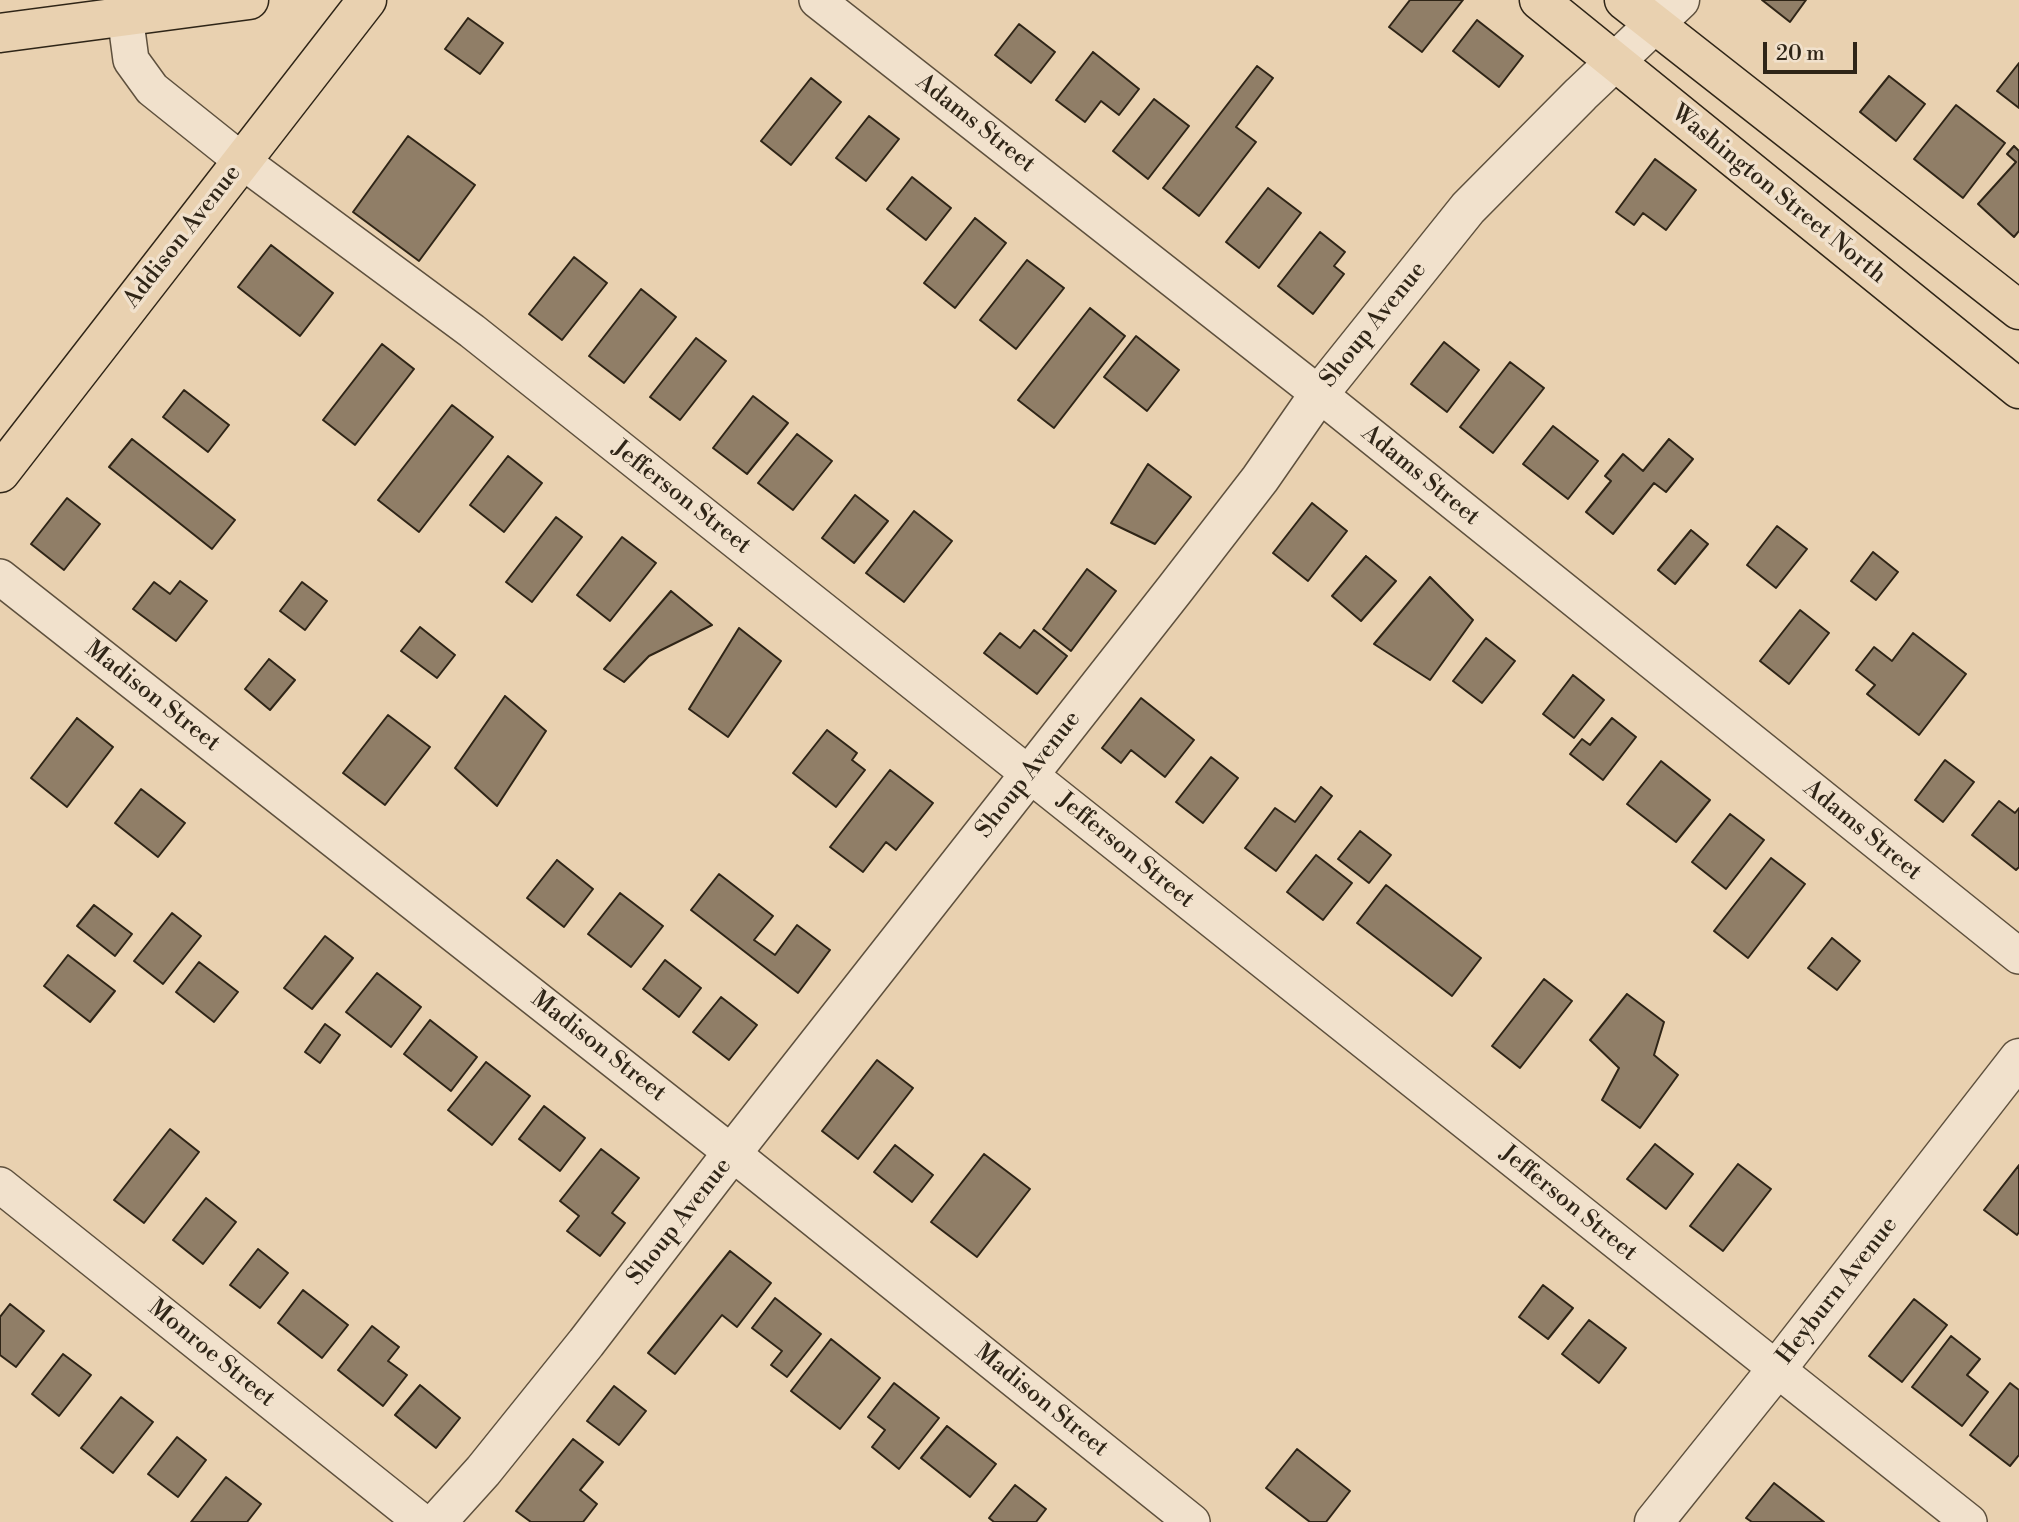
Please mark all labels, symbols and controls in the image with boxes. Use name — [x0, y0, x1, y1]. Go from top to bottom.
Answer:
scale bar — [1767, 28, 1862, 72]
text: 20 m — [1776, 41, 1825, 67]
street label: Adams Street — [910, 68, 1040, 180]
street label: Washington Street North — [1665, 99, 1891, 291]
street label: Addison Avenue — [118, 160, 248, 314]
street label: Shoup Avenue — [1315, 256, 1433, 394]
street label: Adams Street — [1355, 420, 1485, 532]
street label: Jefferson Street — [606, 435, 756, 561]
street label: Madison Street — [79, 635, 225, 759]
street label: Shoup Avenue — [971, 706, 1087, 844]
street label: Adams Street — [1797, 775, 1927, 887]
street label: Jefferson Street — [1051, 787, 1199, 915]
street label: Madison Street — [525, 985, 671, 1109]
street label: Jefferson Street — [1494, 1140, 1642, 1268]
street label: Shoup Avenue — [622, 1153, 738, 1291]
street label: Heyburn Avenue — [1771, 1211, 1905, 1371]
street label: Monroe Street — [142, 1294, 280, 1414]
street label: Madison Street — [968, 1338, 1114, 1464]

